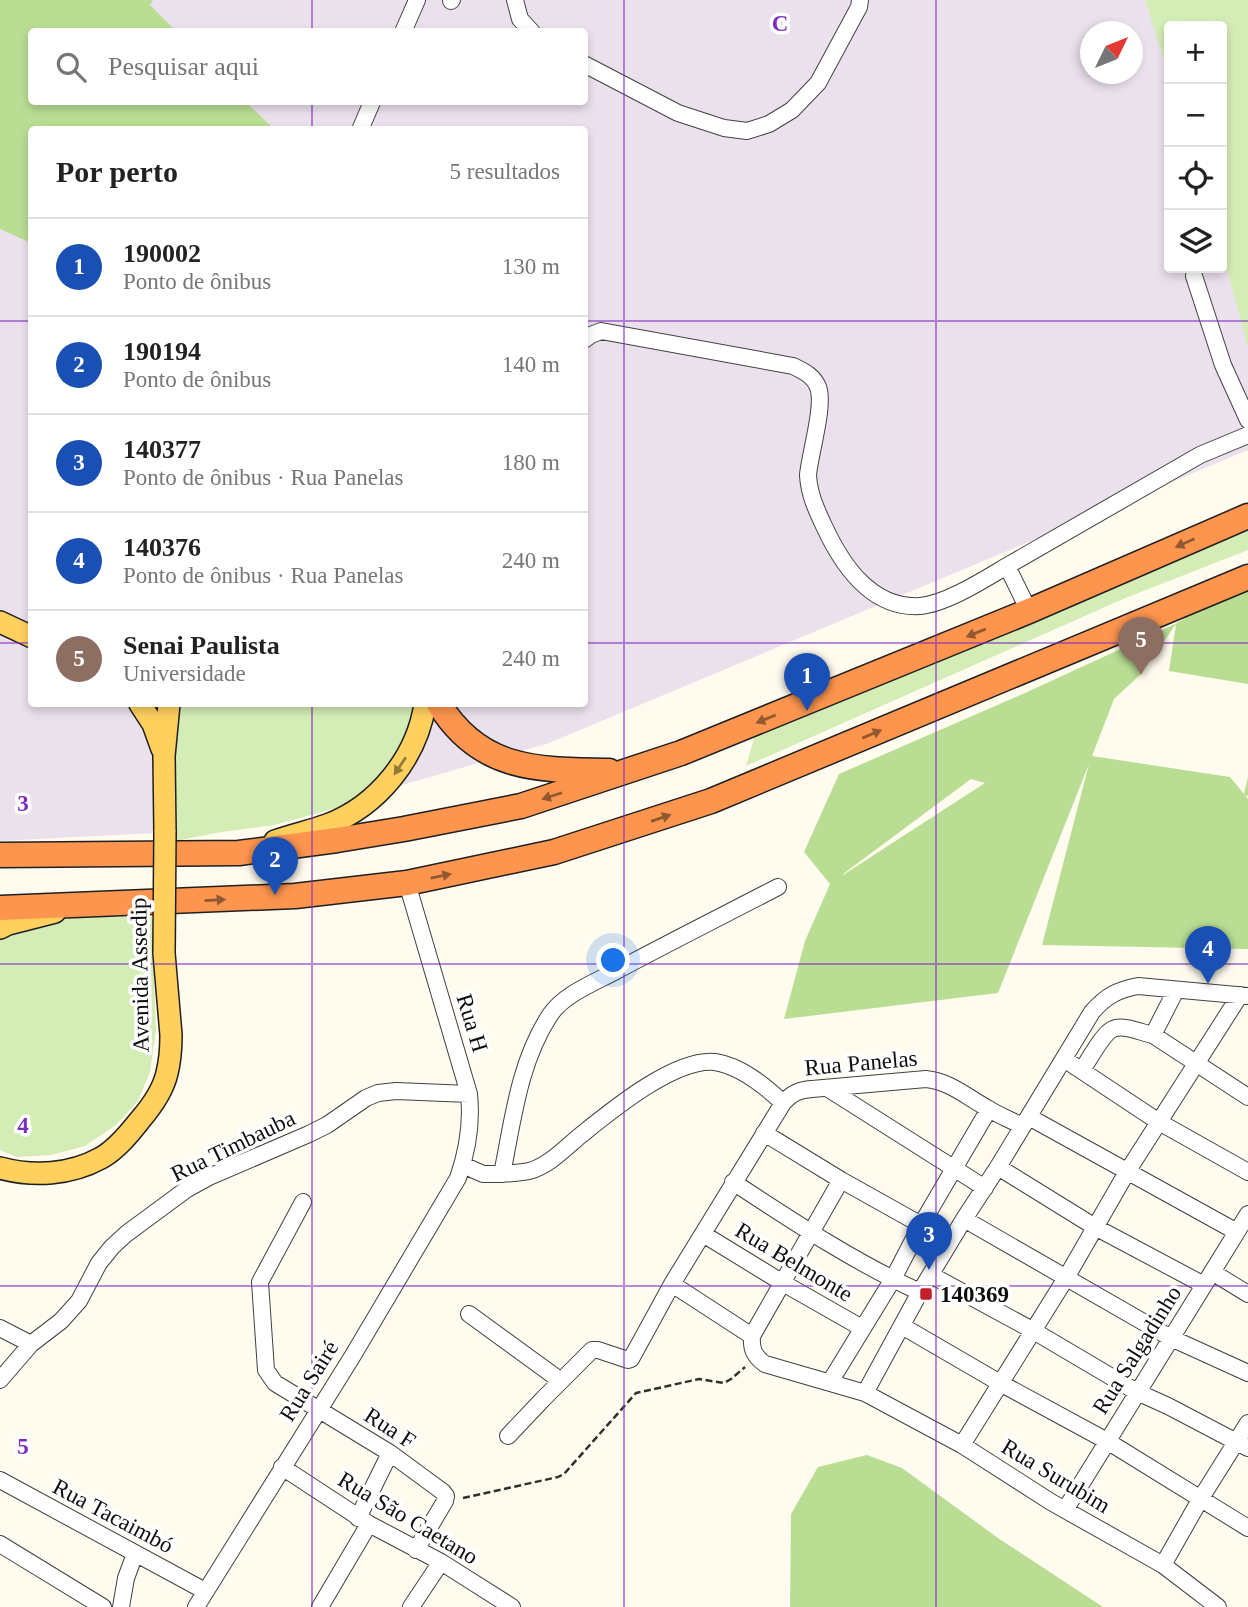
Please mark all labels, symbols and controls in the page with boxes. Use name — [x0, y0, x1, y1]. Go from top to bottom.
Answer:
text: C — [772, 11, 788, 36]
north arrow — [1080, 21, 1143, 84]
map controls — [1164, 21, 1227, 273]
button: + — [1164, 21, 1227, 84]
search box — [28, 28, 588, 105]
icon: search — [52, 48, 90, 86]
text: Pesquisar aqui — [108, 52, 259, 81]
button: − — [1164, 84, 1227, 147]
button: locate — [1164, 147, 1227, 210]
text: Por perto — [56, 155, 178, 188]
text: 5 resultados — [449, 159, 560, 184]
button: layers — [1164, 210, 1227, 273]
text: 190002 — [123, 239, 201, 268]
text: 1 — [73, 254, 85, 279]
text: 130 m — [502, 254, 560, 279]
text: Ponto de ônibus — [123, 269, 271, 294]
text: 190194 — [123, 337, 201, 366]
text: 2 — [73, 352, 85, 377]
text: 140 m — [502, 352, 560, 377]
text: Ponto de ônibus — [123, 367, 271, 392]
text: 140377 — [123, 435, 201, 464]
text: 3 — [73, 450, 85, 475]
text: 180 m — [502, 450, 560, 475]
text: Ponto de ônibus · Rua Panelas — [123, 465, 403, 490]
text: 140376 — [123, 533, 201, 562]
one-way arrow — [1175, 538, 1196, 549]
text: 4 — [73, 548, 85, 573]
text: 240 m — [502, 548, 560, 573]
text: Ponto de ônibus · Rua Panelas — [123, 563, 403, 588]
pin: 5 — [1118, 617, 1164, 675]
one-way arrow — [966, 628, 987, 639]
text: Senai Paulista — [123, 631, 280, 660]
text: 5 — [73, 646, 85, 671]
text: 240 m — [502, 646, 560, 671]
pin: 1 — [784, 653, 830, 711]
text: Universidade — [123, 661, 246, 686]
one-way arrow — [755, 714, 776, 725]
one-way arrow — [862, 728, 882, 740]
one-way arrow — [393, 757, 407, 775]
text: 3 — [17, 791, 29, 816]
one-way arrow — [541, 791, 562, 802]
one-way arrow — [650, 812, 671, 823]
pin: 2 — [252, 837, 298, 895]
one-way arrow — [430, 870, 452, 881]
one-way arrow — [204, 894, 226, 905]
street label: Avenida Assedip — [126, 897, 154, 1053]
pin: 4 — [1185, 926, 1231, 984]
your location — [596, 943, 630, 977]
street label: Rua H — [451, 991, 493, 1055]
street label: Rua Panelas — [804, 1046, 918, 1080]
street label: Rua Timbauba — [167, 1105, 299, 1187]
text: 4 — [17, 1113, 29, 1138]
pin: 3 — [906, 1212, 952, 1270]
street label: Rua Belmonte — [731, 1217, 857, 1307]
street label: Rua Salgadinho — [1088, 1281, 1186, 1419]
place label: 140369 — [940, 1282, 1009, 1307]
marker: 140369 — [918, 1286, 934, 1302]
street label: Rua Sairé — [275, 1336, 343, 1426]
street label: Rua F — [360, 1402, 420, 1454]
text: 5 — [17, 1434, 29, 1459]
street label: Rua Surubim — [997, 1434, 1115, 1518]
street label: Rua São Caetano — [334, 1466, 482, 1570]
street label: Rua Tacaimbó — [49, 1474, 177, 1558]

